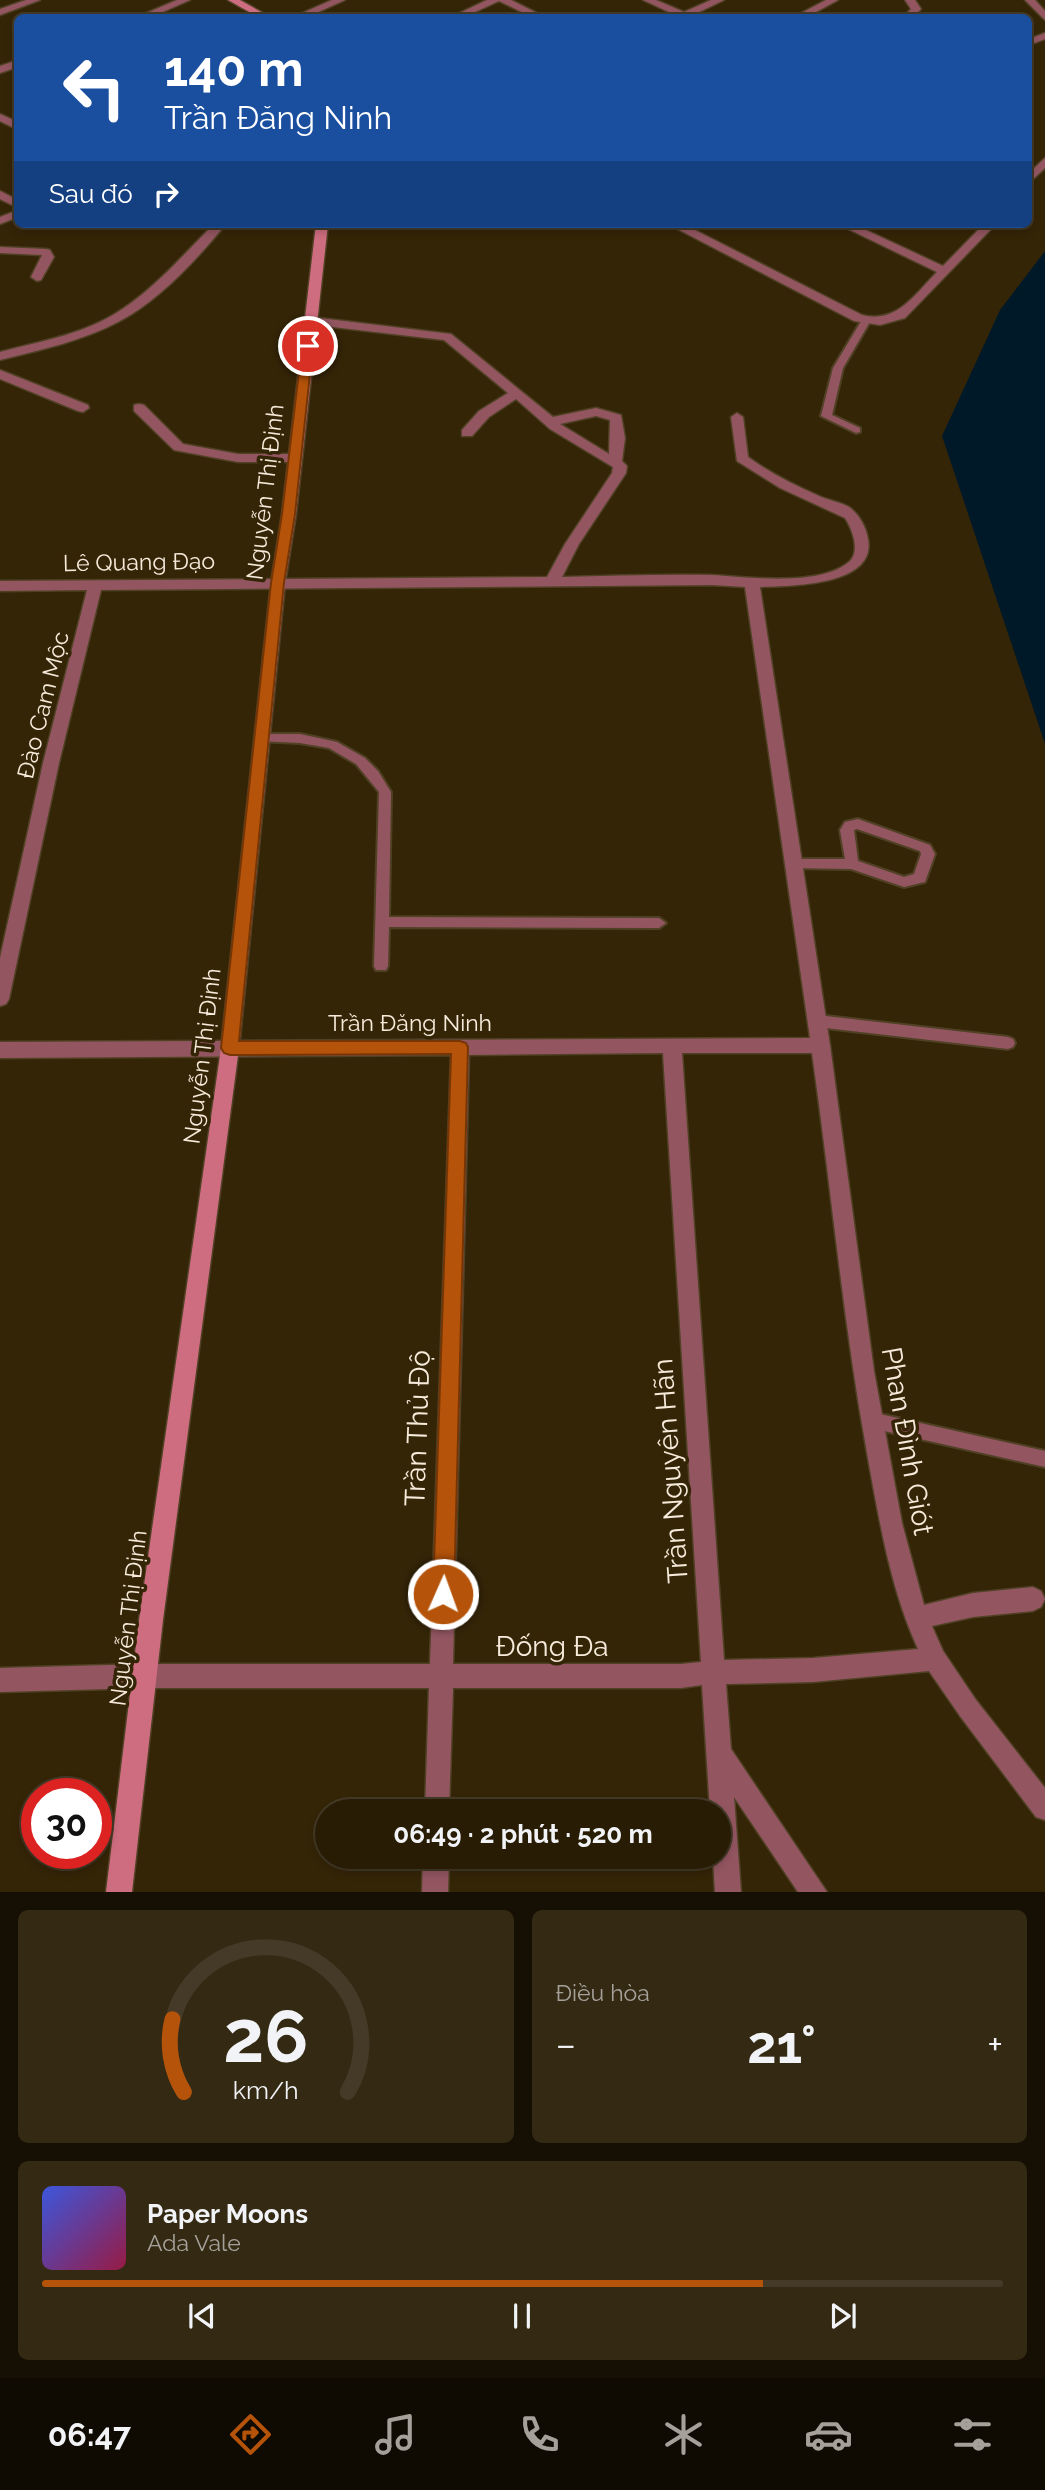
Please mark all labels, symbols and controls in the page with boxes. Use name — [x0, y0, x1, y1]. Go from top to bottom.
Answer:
text: 140 m — [164, 40, 304, 97]
icon: left — [49, 42, 140, 133]
text: Trần Đăng Ninh — [164, 99, 392, 136]
icon: right — [147, 175, 185, 213]
text: Sau đó — [49, 179, 133, 209]
pin — [278, 316, 338, 376]
icon: arrive — [289, 327, 327, 365]
street label: Nguyễn Thị Định — [240, 403, 289, 581]
street label: Lê Quang Đạo — [63, 547, 215, 576]
street label: Đào Cam Mộc — [11, 629, 74, 781]
street label: Nguyễn Thị Định — [177, 967, 226, 1145]
street label: Trần Đăng Ninh — [328, 1009, 492, 1036]
street label: Phan Đình Giót — [875, 1344, 940, 1538]
street label: Trần Thủ Độ — [398, 1349, 437, 1507]
street label: Trần Nguyên Hãn — [646, 1358, 695, 1584]
street label: Nguyễn Thị Định — [103, 1529, 152, 1707]
position arrow — [406, 1557, 480, 1631]
street label: Đống Đa — [496, 1630, 608, 1663]
speed limit sign: 30 — [21, 1778, 112, 1869]
text: 06:49 · 2 phút · 520 m — [393, 1819, 653, 1849]
text: Điều hòa — [556, 1979, 650, 2006]
text: 26 — [223, 1995, 308, 2080]
text: 21° — [747, 2014, 816, 2075]
text: − — [556, 2022, 576, 2067]
text: + — [987, 2022, 1003, 2067]
text: km/h — [233, 2075, 299, 2105]
text: Paper Moons — [147, 2199, 308, 2229]
text: Ada Vale — [147, 2229, 241, 2256]
icon: previous — [183, 2297, 221, 2335]
icon: pause — [503, 2297, 541, 2335]
icon: next — [824, 2297, 862, 2335]
icon: directions — [226, 2410, 275, 2459]
icon: music — [371, 2410, 420, 2459]
icon: phone — [515, 2410, 564, 2459]
icon: climate — [659, 2410, 708, 2459]
icon: car — [804, 2410, 853, 2459]
icon: filters — [948, 2410, 997, 2459]
text: 06:47 — [48, 2416, 131, 2453]

